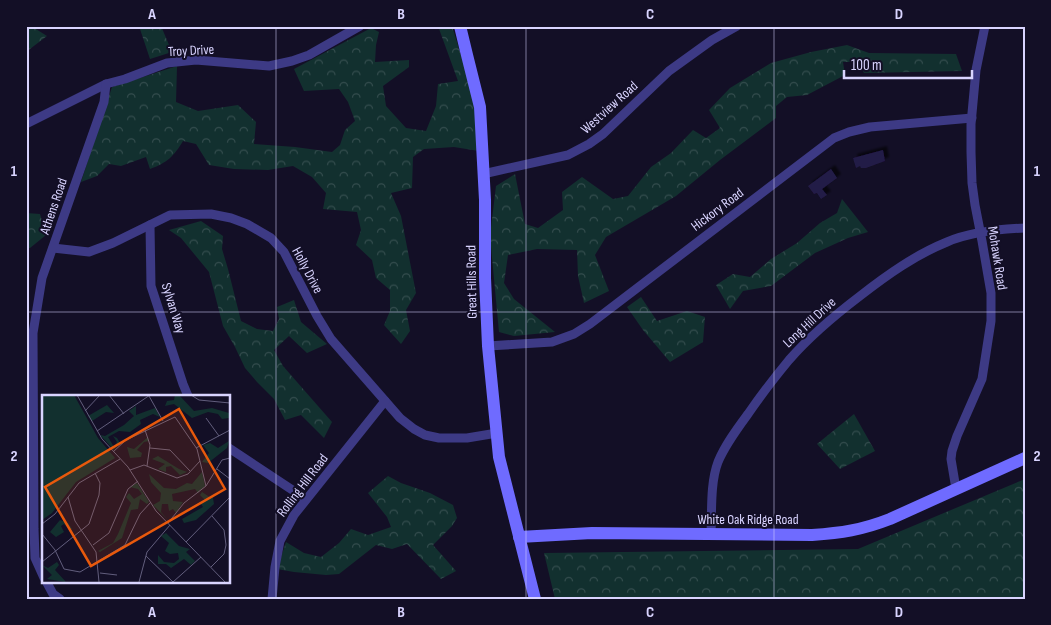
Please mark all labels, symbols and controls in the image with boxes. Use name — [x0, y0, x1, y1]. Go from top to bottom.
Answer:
text: A — [147, 5, 156, 24]
text: B — [397, 5, 405, 24]
text: C — [646, 5, 654, 24]
text: D — [895, 5, 903, 24]
street label: Troy Drive — [168, 41, 215, 60]
scale bar — [844, 48, 971, 80]
text: 100 m — [851, 56, 882, 75]
street label: Westview Road — [577, 77, 641, 137]
text: 1 — [11, 162, 18, 181]
text: 1 — [1034, 162, 1041, 181]
street label: Athens Road — [36, 176, 71, 238]
street label: Hickory Road — [688, 184, 747, 235]
street label: Mohawk Road — [984, 225, 1011, 291]
street label: Holly Drive — [288, 244, 327, 296]
street label: Great Hills Road — [462, 245, 481, 319]
street label: Sylvan Way — [158, 281, 189, 336]
street label: Long Hill Drive — [779, 294, 839, 351]
inset map — [42, 395, 230, 582]
text: 2 — [10, 447, 18, 466]
text: 2 — [1033, 447, 1041, 466]
street label: Rolling Hill Road — [273, 450, 332, 520]
street label: White Oak Ridge Road — [697, 511, 799, 528]
text: A — [147, 603, 156, 622]
text: B — [397, 603, 405, 622]
text: C — [646, 603, 654, 622]
text: D — [895, 603, 903, 622]

